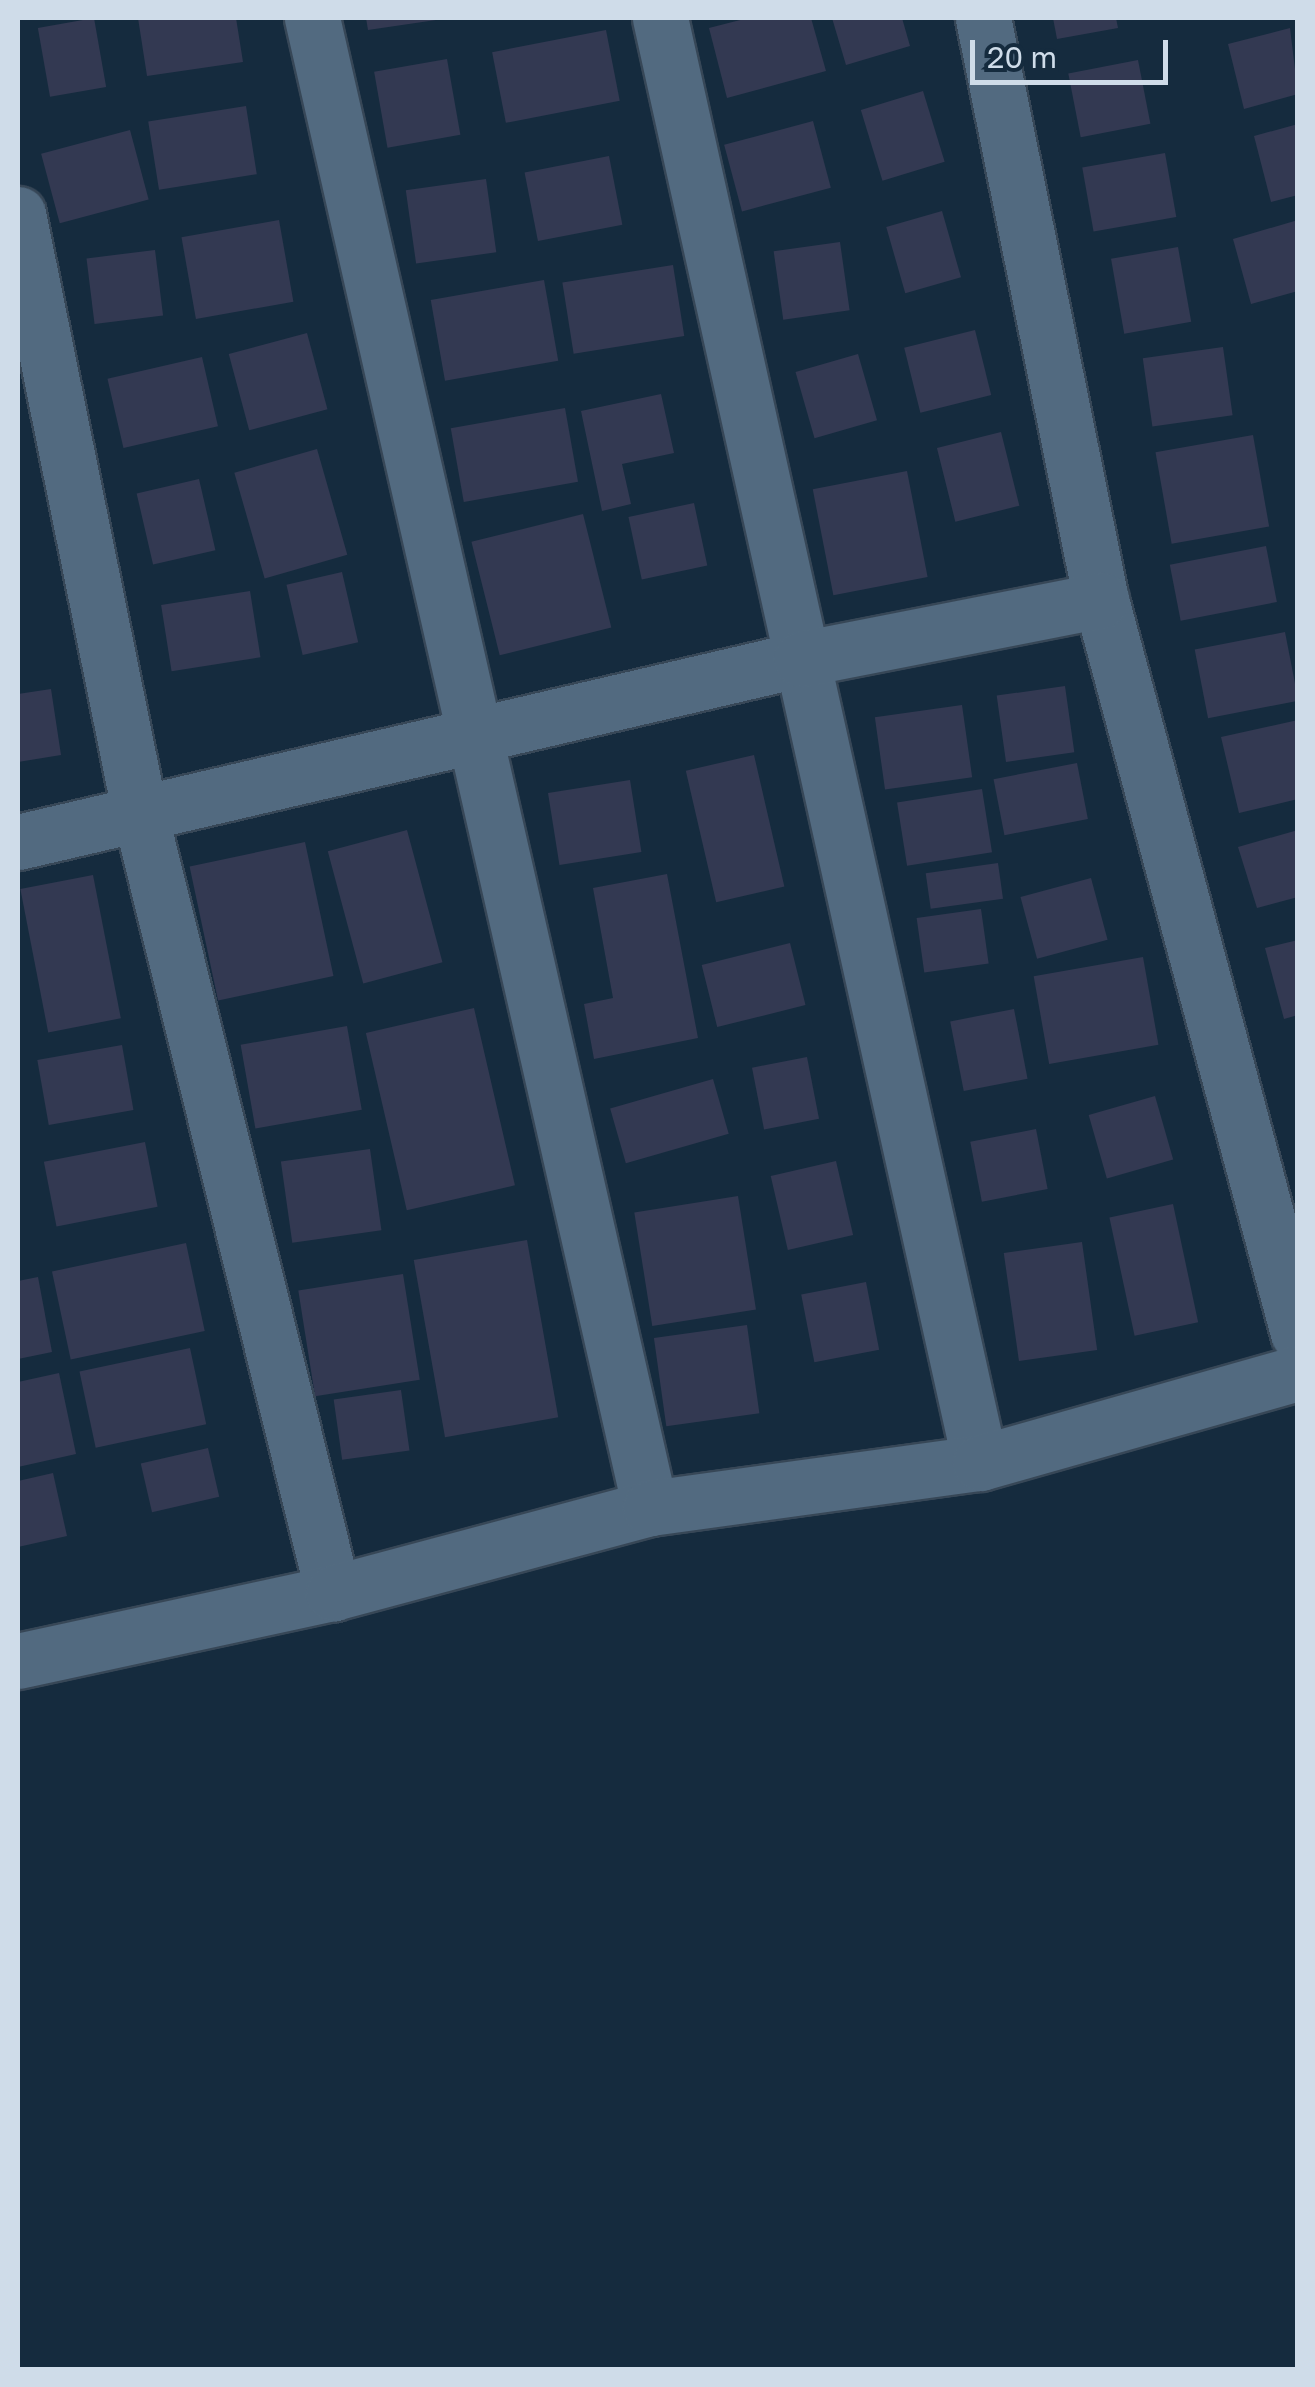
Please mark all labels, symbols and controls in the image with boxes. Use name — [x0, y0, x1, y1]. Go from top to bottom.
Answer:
scale bar — [975, 20, 1172, 82]
text: 20 m — [987, 39, 1057, 75]

